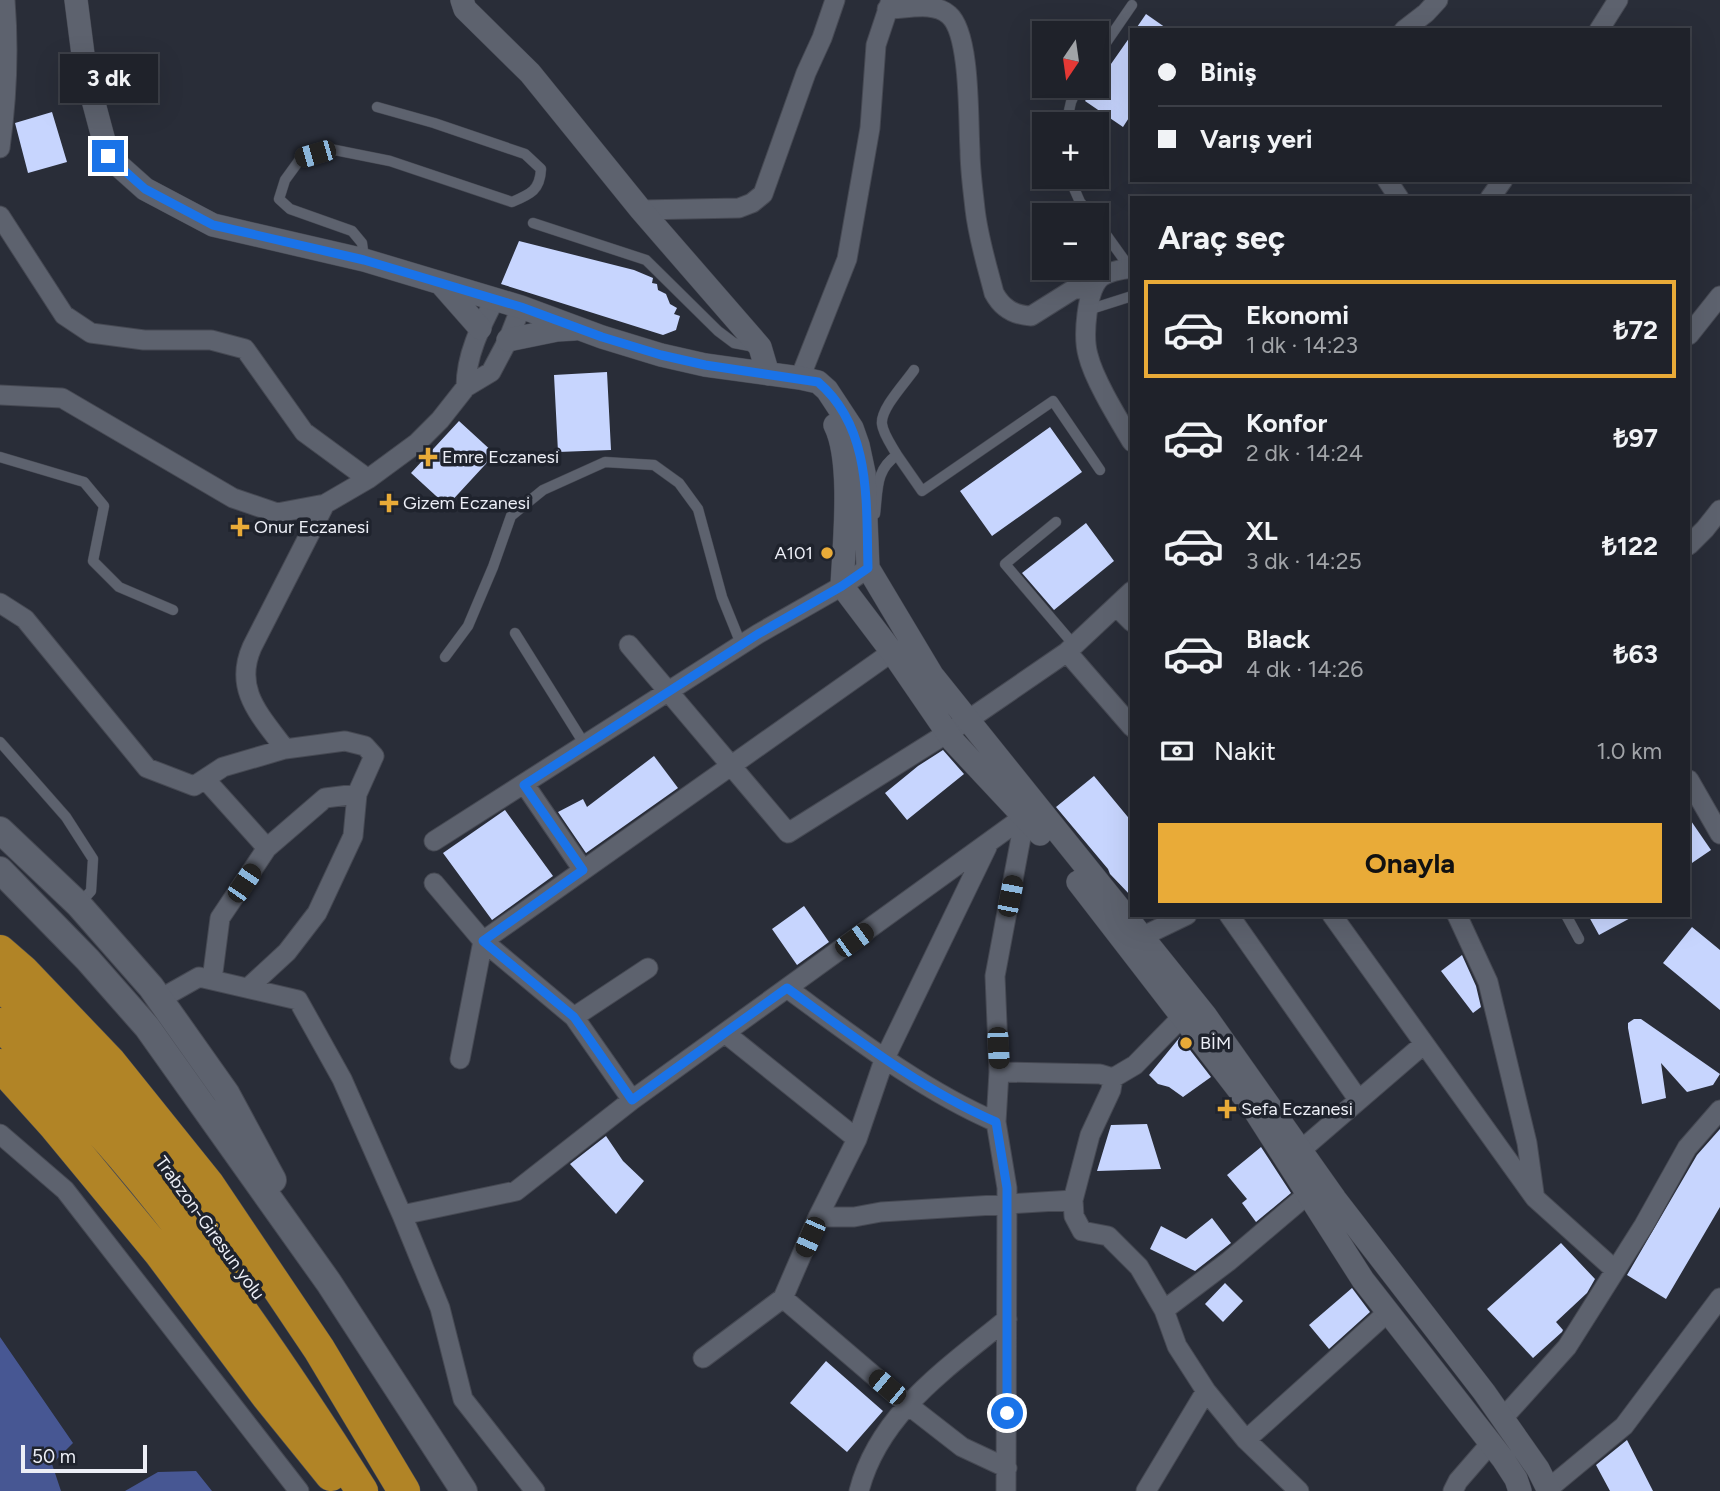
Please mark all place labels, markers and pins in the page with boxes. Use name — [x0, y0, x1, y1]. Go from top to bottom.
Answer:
place label: Emre Eczanesi — [442, 446, 559, 468]
marker: Emre Eczanesi — [420, 449, 436, 465]
place label: Gizem Eczanesi — [403, 492, 530, 514]
marker: Gizem Eczanesi — [381, 495, 397, 511]
place label: Onur Eczanesi — [254, 516, 369, 538]
marker: Onur Eczanesi — [232, 519, 248, 535]
place label: A101 — [774, 542, 813, 564]
marker: A101 — [819, 545, 835, 561]
place label: BİM — [1200, 1032, 1231, 1054]
marker: BİM — [1178, 1035, 1194, 1051]
place label: Sefa Eczanesi — [1241, 1098, 1353, 1120]
marker: Sefa Eczanesi — [1219, 1101, 1235, 1117]

